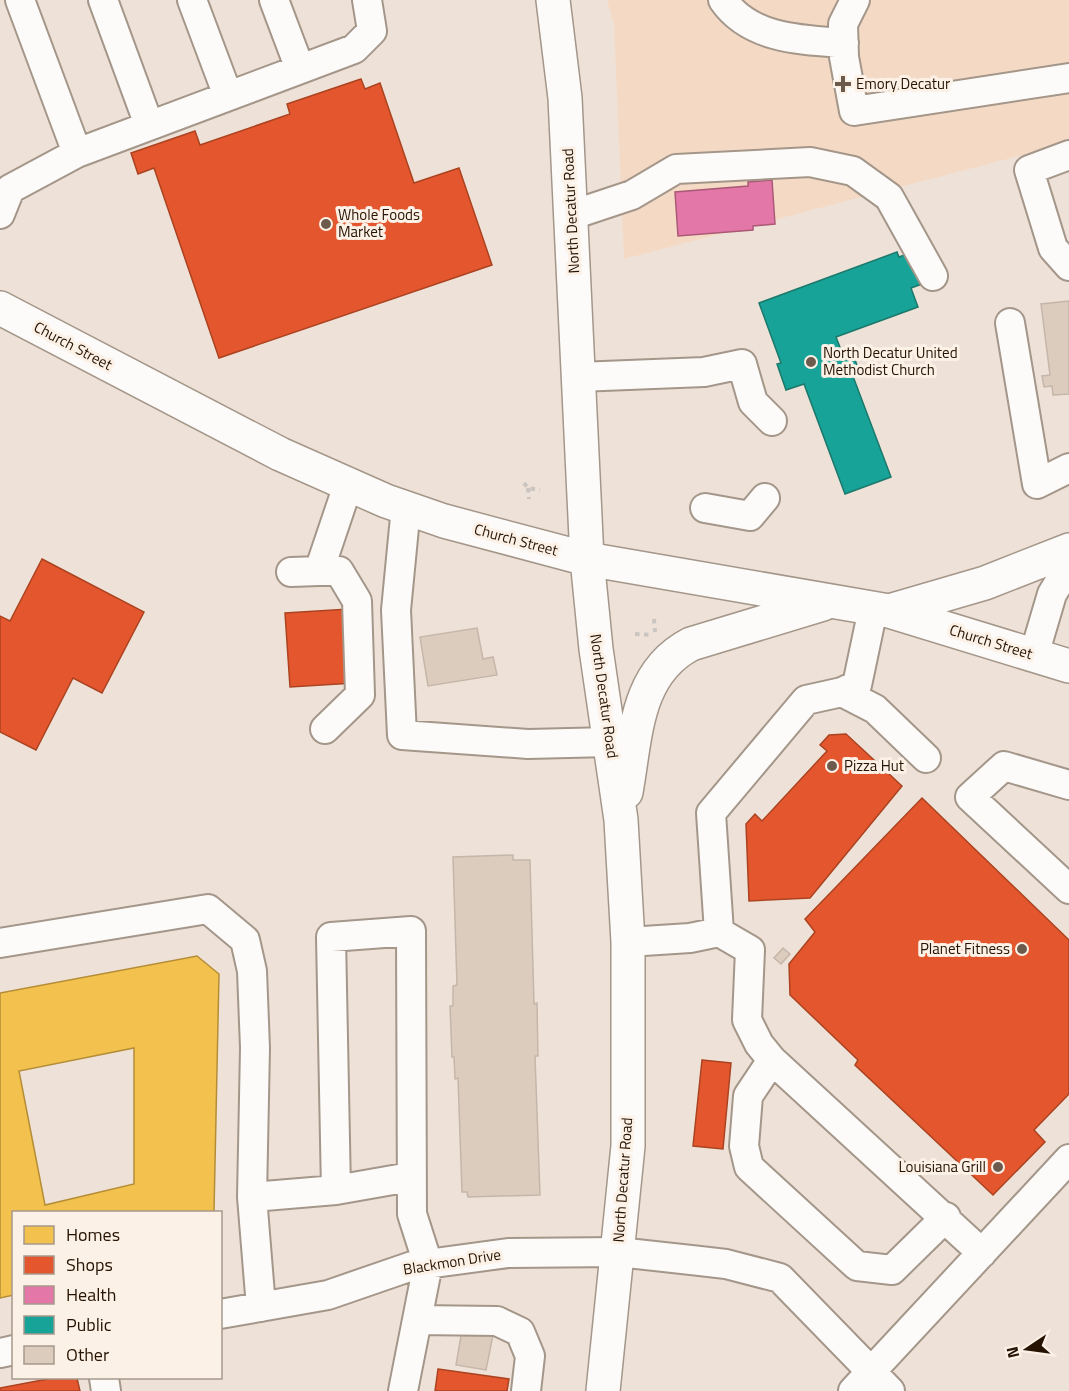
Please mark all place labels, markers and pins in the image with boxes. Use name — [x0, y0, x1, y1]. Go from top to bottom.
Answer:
place label: Emory Decatur — [856, 72, 950, 95]
marker: Emory Decatur — [834, 75, 852, 93]
place label: Whole Foods Market — [338, 203, 420, 243]
marker: Whole Foods Market — [319, 217, 333, 231]
place label: North Decatur United Methodist Church — [823, 341, 958, 381]
marker: North Decatur United Methodist Church — [804, 355, 818, 369]
place label: Pizza Hut — [844, 754, 905, 777]
marker: Pizza Hut — [825, 759, 839, 773]
place label: Planet Fitness — [920, 937, 1010, 960]
marker: Planet Fitness — [1015, 942, 1029, 956]
place label: Louisiana Grill — [898, 1155, 986, 1178]
marker: Louisiana Grill — [991, 1160, 1005, 1174]

